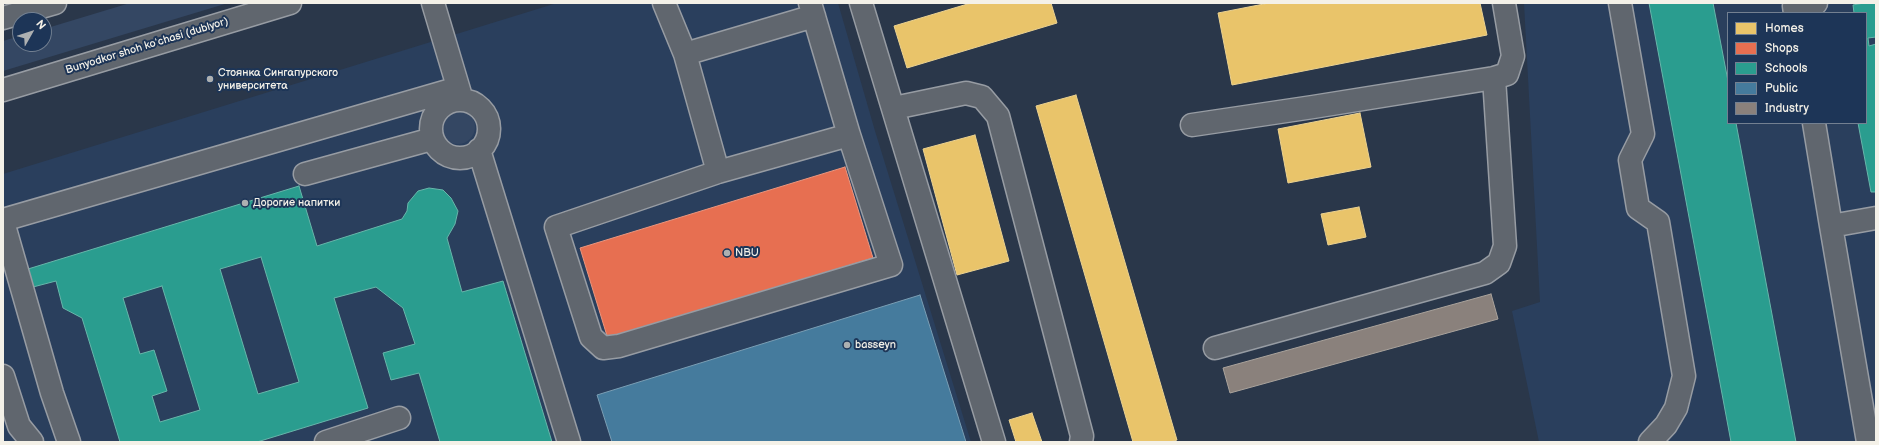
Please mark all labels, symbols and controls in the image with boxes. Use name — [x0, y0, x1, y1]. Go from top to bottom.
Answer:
north arrow — [12, 12, 52, 52]
legend — [1727, 12, 1867, 124]
street label: Bunyodkor shoh koʻchasi (dublyor) — [64, 15, 230, 77]
text: N — [33, 17, 49, 32]
text: Homes — [1765, 21, 1804, 36]
text: Shops — [1765, 41, 1799, 56]
text: Schools — [1765, 61, 1808, 76]
place label: Стоянка Сингапурского университета — [218, 66, 338, 92]
marker: Стоянка Сингапурского университета — [205, 74, 215, 84]
text: Public — [1765, 81, 1798, 96]
text: Industry — [1765, 101, 1809, 116]
place label: Дорогие напитки — [253, 196, 340, 210]
marker: Дорогие напитки — [240, 198, 250, 208]
place label: NBU — [735, 246, 759, 260]
marker: NBU — [722, 248, 732, 258]
place label: basseyn — [855, 338, 896, 352]
marker: basseyn — [842, 340, 852, 350]

